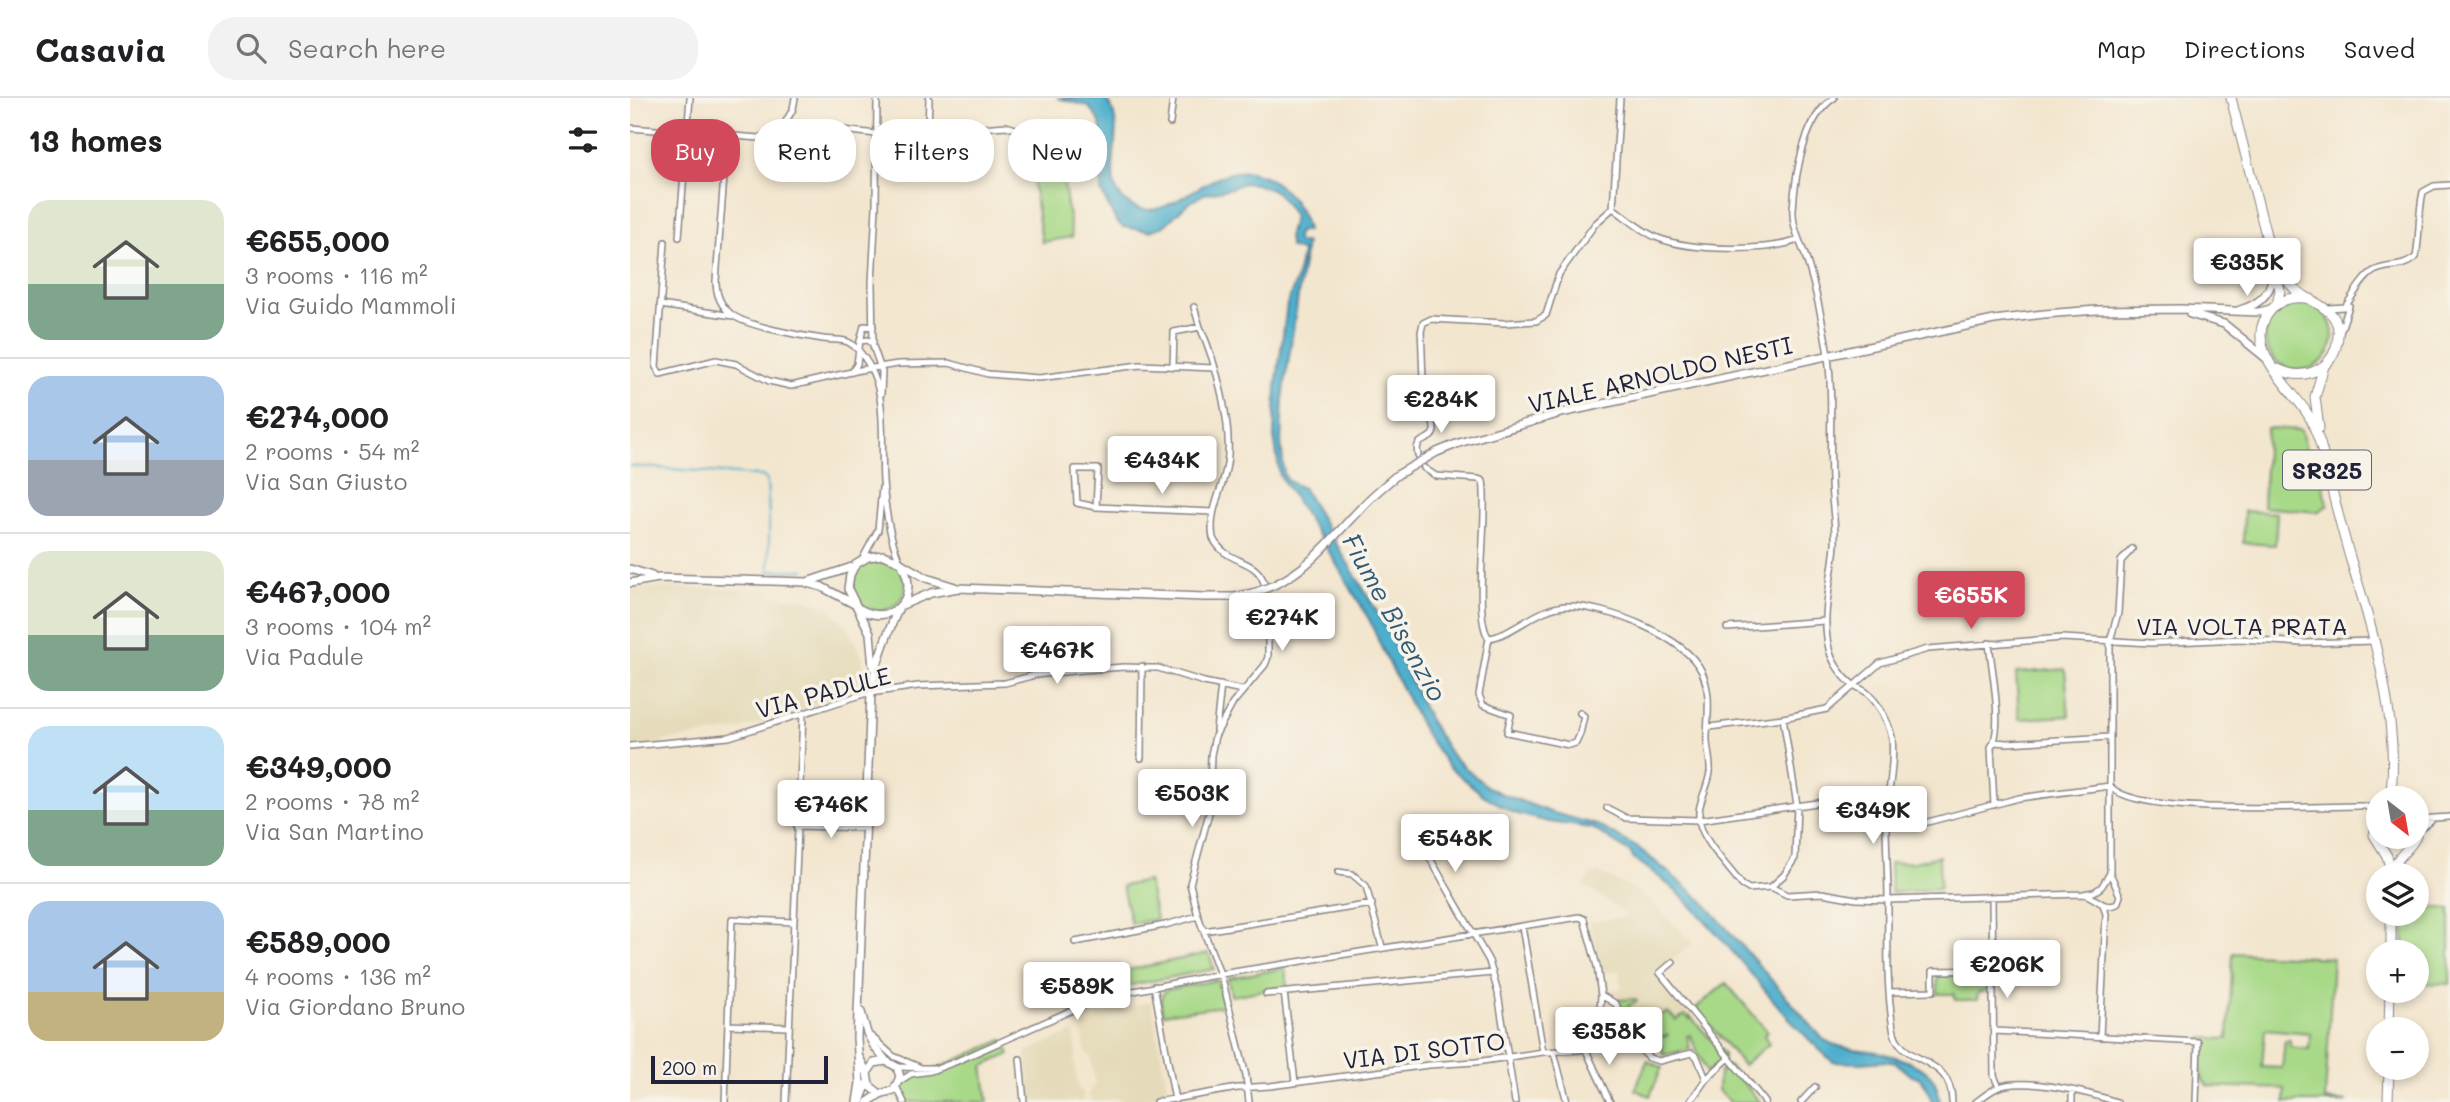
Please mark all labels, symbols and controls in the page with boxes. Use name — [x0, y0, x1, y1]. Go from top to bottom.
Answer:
search box — [208, 17, 698, 80]
text: Casavia — [35, 27, 166, 70]
icon: search — [232, 29, 270, 67]
text: Search here — [288, 31, 446, 65]
text: Map — [2097, 33, 2146, 64]
text: Directions — [2184, 33, 2306, 64]
text: Saved — [2344, 33, 2415, 64]
chip: Buy — [651, 119, 740, 182]
chip: Rent — [754, 119, 856, 182]
chip: Filters — [870, 119, 994, 182]
chip: New — [1008, 119, 1107, 182]
text: 13 homes — [28, 120, 163, 160]
icon: filters — [564, 121, 602, 159]
text: €655,000 — [245, 220, 390, 260]
icon: home — [84, 228, 168, 312]
pin: €335K — [2198, 238, 2296, 298]
text: €335K — [2210, 246, 2284, 276]
text: 3 rooms · 116 m² — [245, 260, 428, 290]
text: Via Guido Mammoli — [245, 290, 457, 320]
street label: VIALE ARNOLDO NESTI — [1525, 329, 1795, 419]
pin: €284K — [1392, 376, 1490, 435]
text: €284K — [1403, 383, 1479, 413]
text: €274,000 — [245, 396, 389, 436]
icon: home — [84, 404, 168, 488]
text: 2 rooms · 54 m² — [245, 436, 420, 466]
pin: €434K — [1113, 436, 1211, 496]
text: €434K — [1124, 444, 1200, 474]
road number: SR325 — [2283, 450, 2371, 490]
text: Via San Giusto — [245, 466, 408, 496]
water label: Fiume Bisenzio — [1335, 527, 1455, 707]
text: €467,000 — [245, 571, 390, 611]
pin: €655K — [1922, 572, 2020, 631]
icon: home — [84, 579, 168, 663]
text: €655K — [1934, 579, 2008, 609]
pin: €274K — [1233, 594, 1331, 653]
text: €274K — [1245, 601, 1319, 631]
street label: VIA VOLTA PRATA — [2136, 610, 2348, 641]
text: 3 rooms · 104 m² — [245, 611, 431, 641]
pin: €467K — [1008, 626, 1106, 686]
text: €467K — [1019, 634, 1095, 664]
text: Via Padule — [245, 641, 364, 671]
street label: VIA PADULE — [752, 659, 894, 725]
text: €349,000 — [245, 746, 391, 786]
icon: home — [84, 754, 168, 838]
pin: €503K — [1143, 770, 1241, 829]
text: €503K — [1154, 777, 1230, 807]
pin: €746K — [782, 780, 880, 840]
text: 2 rooms · 78 m² — [245, 786, 419, 816]
pin: €349K — [1824, 786, 1922, 846]
north arrow — [2366, 786, 2429, 849]
map controls — [2366, 786, 2429, 1080]
text: €746K — [793, 788, 869, 818]
text: €349K — [1835, 794, 1911, 824]
pin: €548K — [1406, 814, 1504, 874]
text: Via San Martino — [245, 816, 424, 846]
text: €548K — [1417, 822, 1493, 852]
button: layers — [2366, 863, 2429, 926]
text: €589,000 — [245, 921, 391, 961]
icon: home — [84, 929, 168, 1013]
pin: €206K — [1958, 940, 2056, 1000]
button: + — [2366, 940, 2429, 1003]
text: €206K — [1969, 948, 2045, 978]
text: 4 rooms · 136 m² — [245, 961, 431, 991]
pin: €589K — [1028, 962, 1126, 1022]
text: €589K — [1039, 970, 1115, 1000]
text: Via Giordano Bruno — [245, 991, 465, 1021]
pin: €358K — [1560, 1007, 1658, 1067]
text: €358K — [1571, 1015, 1647, 1045]
button: − — [2366, 1017, 2429, 1080]
street label: VIA DI SOTTO — [1341, 1025, 1507, 1075]
scale bar — [651, 1053, 828, 1085]
text: 200 m — [662, 1055, 717, 1080]

